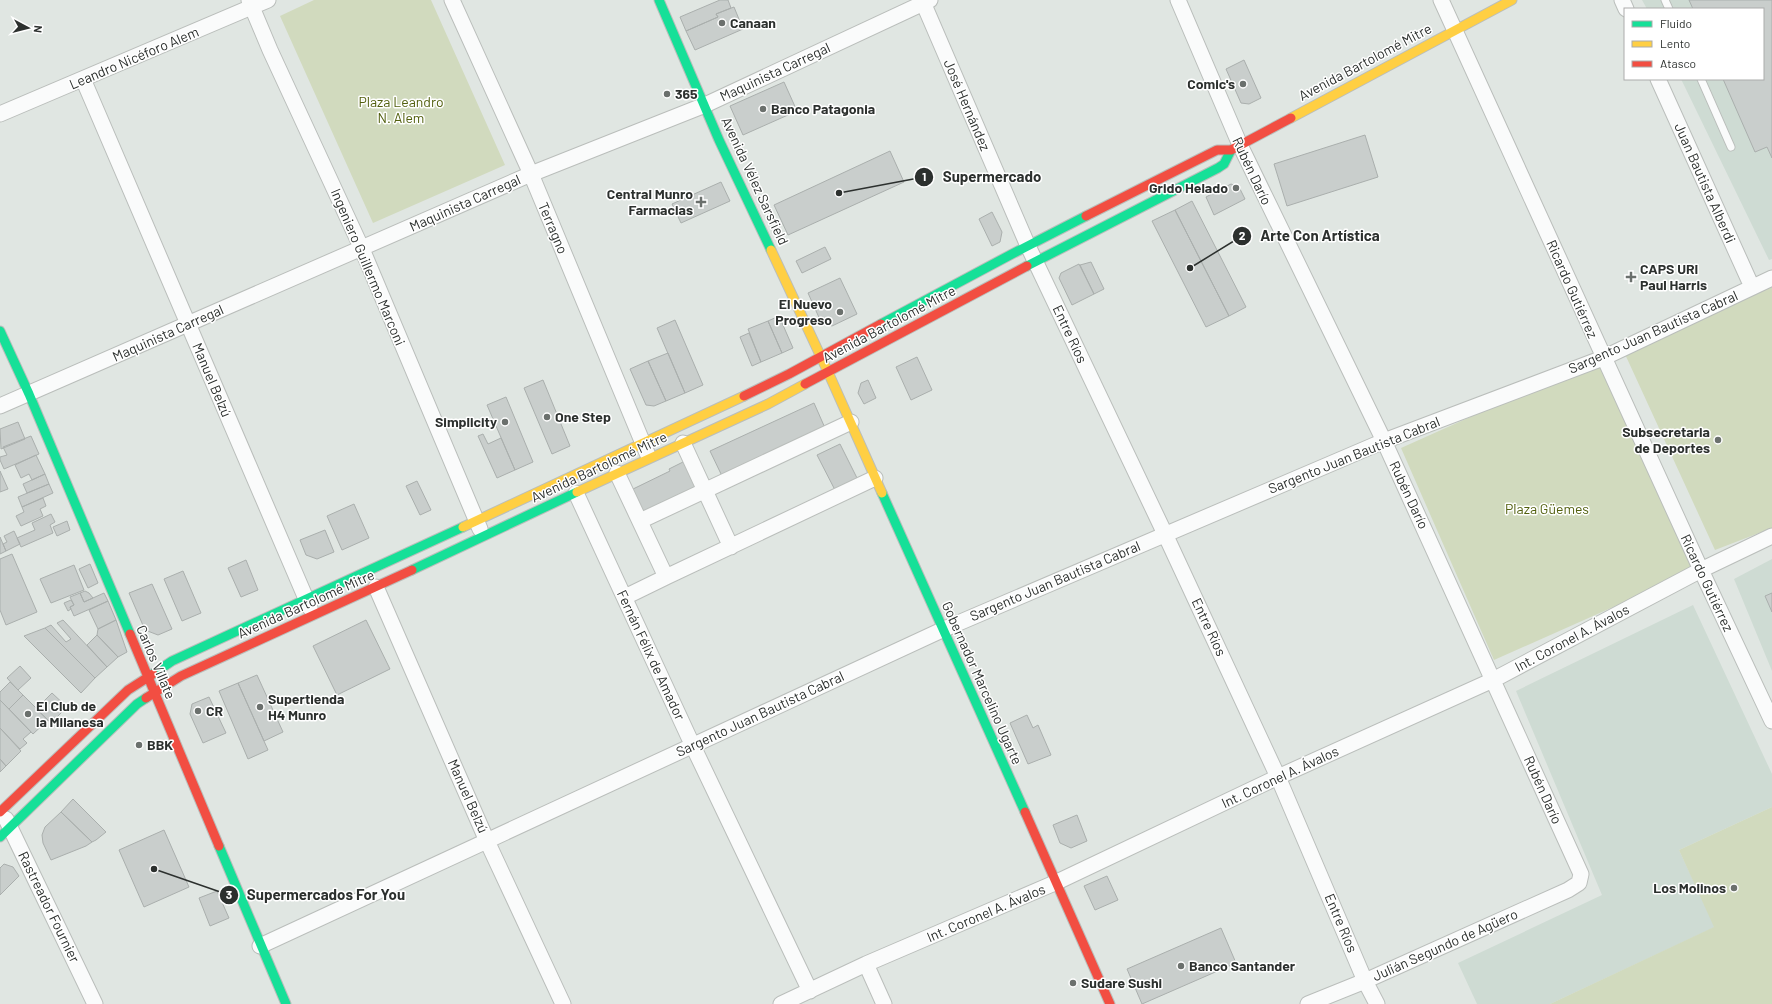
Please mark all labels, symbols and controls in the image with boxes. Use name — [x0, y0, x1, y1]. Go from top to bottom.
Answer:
north arrow — [8, 8, 48, 48]
legend — [1624, 8, 1764, 80]
place label: Canaan — [730, 14, 776, 31]
text: Fluido — [1660, 16, 1692, 30]
marker: Canaan — [717, 18, 727, 28]
street label: Avenida Bartolomé Mitre — [1295, 19, 1434, 104]
street label: Leandro Nicéforo Alem — [67, 23, 201, 92]
text: N — [32, 25, 45, 34]
text: Lento — [1660, 36, 1690, 50]
street label: Maquinista Carregal — [717, 39, 833, 105]
street label: José Hernández — [941, 56, 994, 153]
text: Atasco — [1660, 56, 1696, 70]
place label: Comic's — [1187, 75, 1235, 92]
marker: Comic's — [1238, 79, 1248, 89]
place label: 365 — [675, 85, 698, 102]
marker: 365 — [662, 89, 672, 99]
park label: Plaza Leandro N. Alem — [358, 93, 444, 126]
place label: Banco Patagonia — [771, 100, 875, 117]
marker: Banco Patagonia — [758, 104, 768, 114]
street label: Avenida Vélez Sarsfield — [718, 114, 793, 248]
street label: Juan Bautista Alberdi — [1671, 120, 1740, 246]
street label: Rubén Darío — [1229, 134, 1276, 207]
callout: Supermercado — [914, 164, 1049, 191]
text: Supermercado — [943, 167, 1041, 185]
text: 1 — [922, 169, 926, 183]
street label: Maquinista Carregal — [407, 170, 523, 235]
place label: Grido Helado — [1149, 179, 1228, 196]
marker: Grido Helado — [1231, 183, 1241, 193]
place label: Central Munro Farmacias — [607, 185, 693, 218]
street label: Ingeniero Guillermo Marconi — [328, 186, 409, 348]
marker: Central Munro Farmacias — [696, 197, 706, 207]
street label: Terragno — [535, 199, 572, 256]
callout: Arte Con Artística — [1232, 222, 1388, 249]
text: Arte Con Artística — [1260, 226, 1380, 244]
text: 2 — [1239, 228, 1246, 242]
street label: Ricardo Gutiérrez — [1543, 237, 1602, 341]
place label: CAPS URI Paul Harris — [1640, 260, 1707, 293]
marker: CAPS URI Paul Harris — [1625, 271, 1637, 283]
street label: Avenida Bartolomé Mitre — [819, 281, 958, 366]
street label: Sargento Juan Bautista Cabral — [1565, 286, 1740, 377]
place label: El Nuevo Progreso — [775, 295, 832, 328]
street label: Maquinista Carregal — [110, 300, 226, 365]
street label: Entre Ríos — [1050, 302, 1091, 366]
marker: El Nuevo Progreso — [835, 307, 845, 317]
street label: Manuel Belzú — [189, 340, 236, 419]
place label: One Step — [555, 408, 611, 425]
marker: One Step — [542, 412, 552, 422]
street label: Sargento Juan Bautista Cabral — [1266, 412, 1442, 497]
place label: Simplicity — [435, 413, 497, 430]
marker: Simplicity — [500, 417, 510, 427]
place label: Subsecretaria de Deportes — [1622, 423, 1710, 456]
street label: Avenida Bartolomé Mitre — [528, 428, 669, 506]
marker: Subsecretaria de Deportes — [1713, 435, 1723, 445]
street label: Rubén Darío — [1386, 458, 1433, 531]
park label: Plaza Güemes — [1505, 500, 1589, 517]
street label: Ricardo Gutiérrez — [1677, 531, 1737, 634]
street label: Sargento Juan Bautista Cabral — [967, 537, 1143, 624]
street label: Avenida Bartolomé Mitre — [235, 566, 377, 641]
street label: Fernán Félix de Amador — [614, 587, 689, 723]
street label: Entre Ríos — [1189, 595, 1230, 659]
street label: Gobernador Marcelino Ugarte — [939, 598, 1026, 767]
street label: Int. Coronel A. Ávalos — [1512, 600, 1632, 675]
street label: Carlos Villate — [133, 622, 180, 701]
street label: Sargento Juan Bautista Cabral — [673, 667, 847, 760]
place label: Supertienda H4 Munro — [268, 690, 344, 723]
place label: El Club de la Milanesa — [36, 697, 104, 730]
place label: CR — [206, 702, 224, 719]
marker: Supertienda H4 Munro — [255, 702, 265, 712]
marker: CR — [193, 706, 203, 716]
marker: El Club de la Milanesa — [23, 709, 33, 719]
place label: BBK — [147, 736, 173, 753]
marker: BBK — [134, 740, 144, 750]
street label: Int. Coronel A. Ávalos — [1219, 742, 1341, 811]
street label: Rubén Darío — [1521, 753, 1566, 827]
street label: Manuel Belzú — [445, 756, 492, 835]
street label: Rastreador Fournier — [15, 848, 84, 965]
place label: Los Molinos — [1653, 879, 1726, 896]
street label: Int. Coronel A. Ávalos — [924, 880, 1048, 945]
callout: Supermercados For You — [219, 881, 413, 908]
marker: Los Molinos — [1729, 883, 1739, 893]
text: Supermercados For You — [247, 885, 405, 903]
text: 3 — [226, 887, 232, 901]
street label: Entre Ríos — [1321, 891, 1362, 955]
street label: Julián Segundo de Agüero — [1369, 905, 1520, 984]
place label: Banco Santander — [1189, 957, 1296, 974]
marker: Banco Santander — [1176, 961, 1186, 971]
place label: Sudare Sushi — [1081, 974, 1162, 991]
marker: Sudare Sushi — [1068, 978, 1078, 988]

